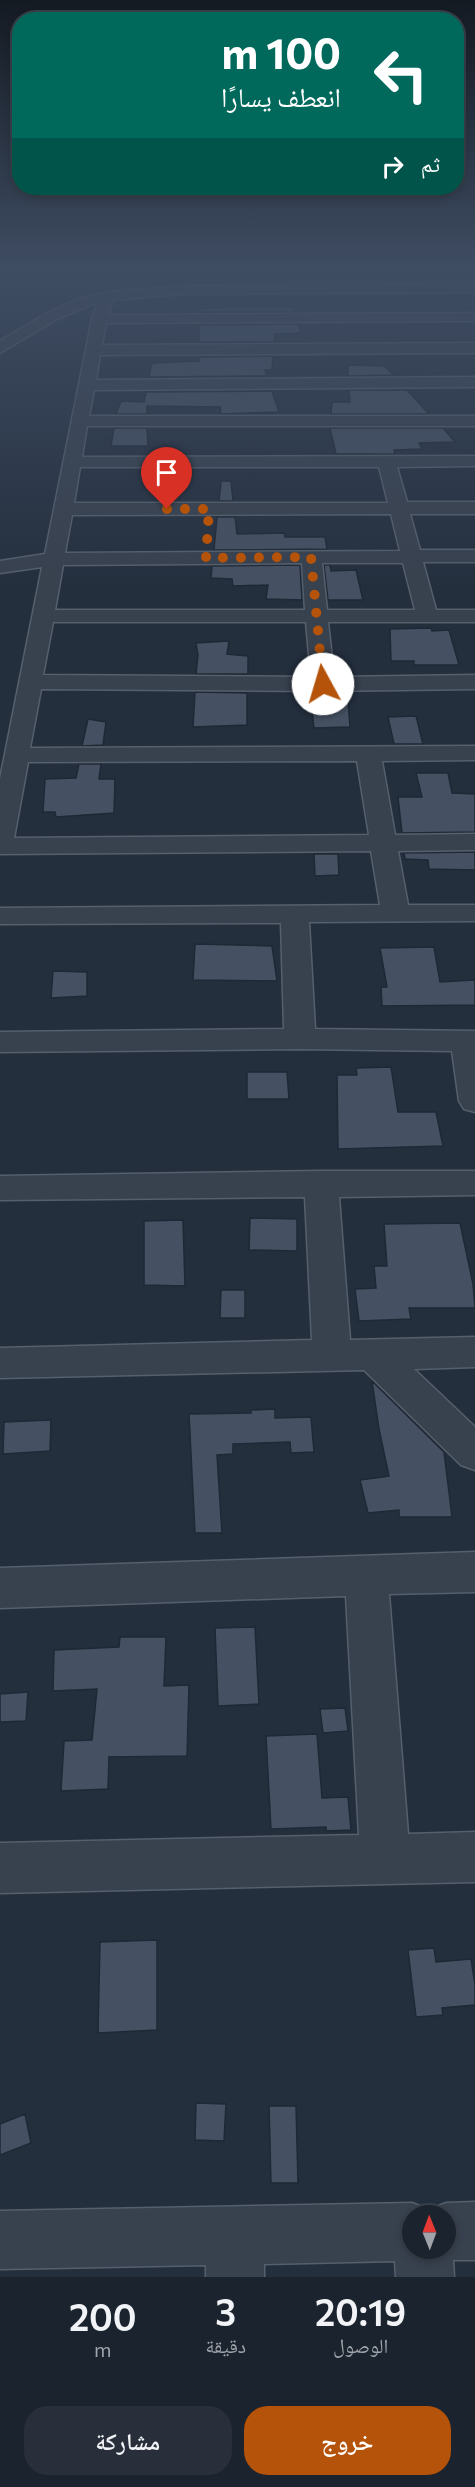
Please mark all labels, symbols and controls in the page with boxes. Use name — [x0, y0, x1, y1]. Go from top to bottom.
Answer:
text: 100 m — [221, 26, 341, 78]
icon: left — [362, 36, 440, 114]
text: انعطف يسارًا — [221, 80, 341, 113]
icon: right — [376, 150, 409, 183]
text: ثم — [421, 150, 440, 177]
pin — [141, 447, 192, 509]
icon: arrive — [150, 456, 183, 489]
position arrow — [291, 652, 355, 716]
north arrow — [402, 2205, 456, 2259]
map controls — [402, 2205, 456, 2259]
text: 3 — [215, 2289, 236, 2333]
text: 20:19 — [315, 2289, 406, 2333]
text: 200 — [69, 2294, 137, 2338]
text: دقيقة — [205, 2333, 246, 2357]
text: الوصول — [333, 2333, 388, 2357]
text: m — [94, 2337, 111, 2361]
button: مشاركة — [24, 2406, 232, 2475]
button: خروج — [244, 2406, 451, 2475]

